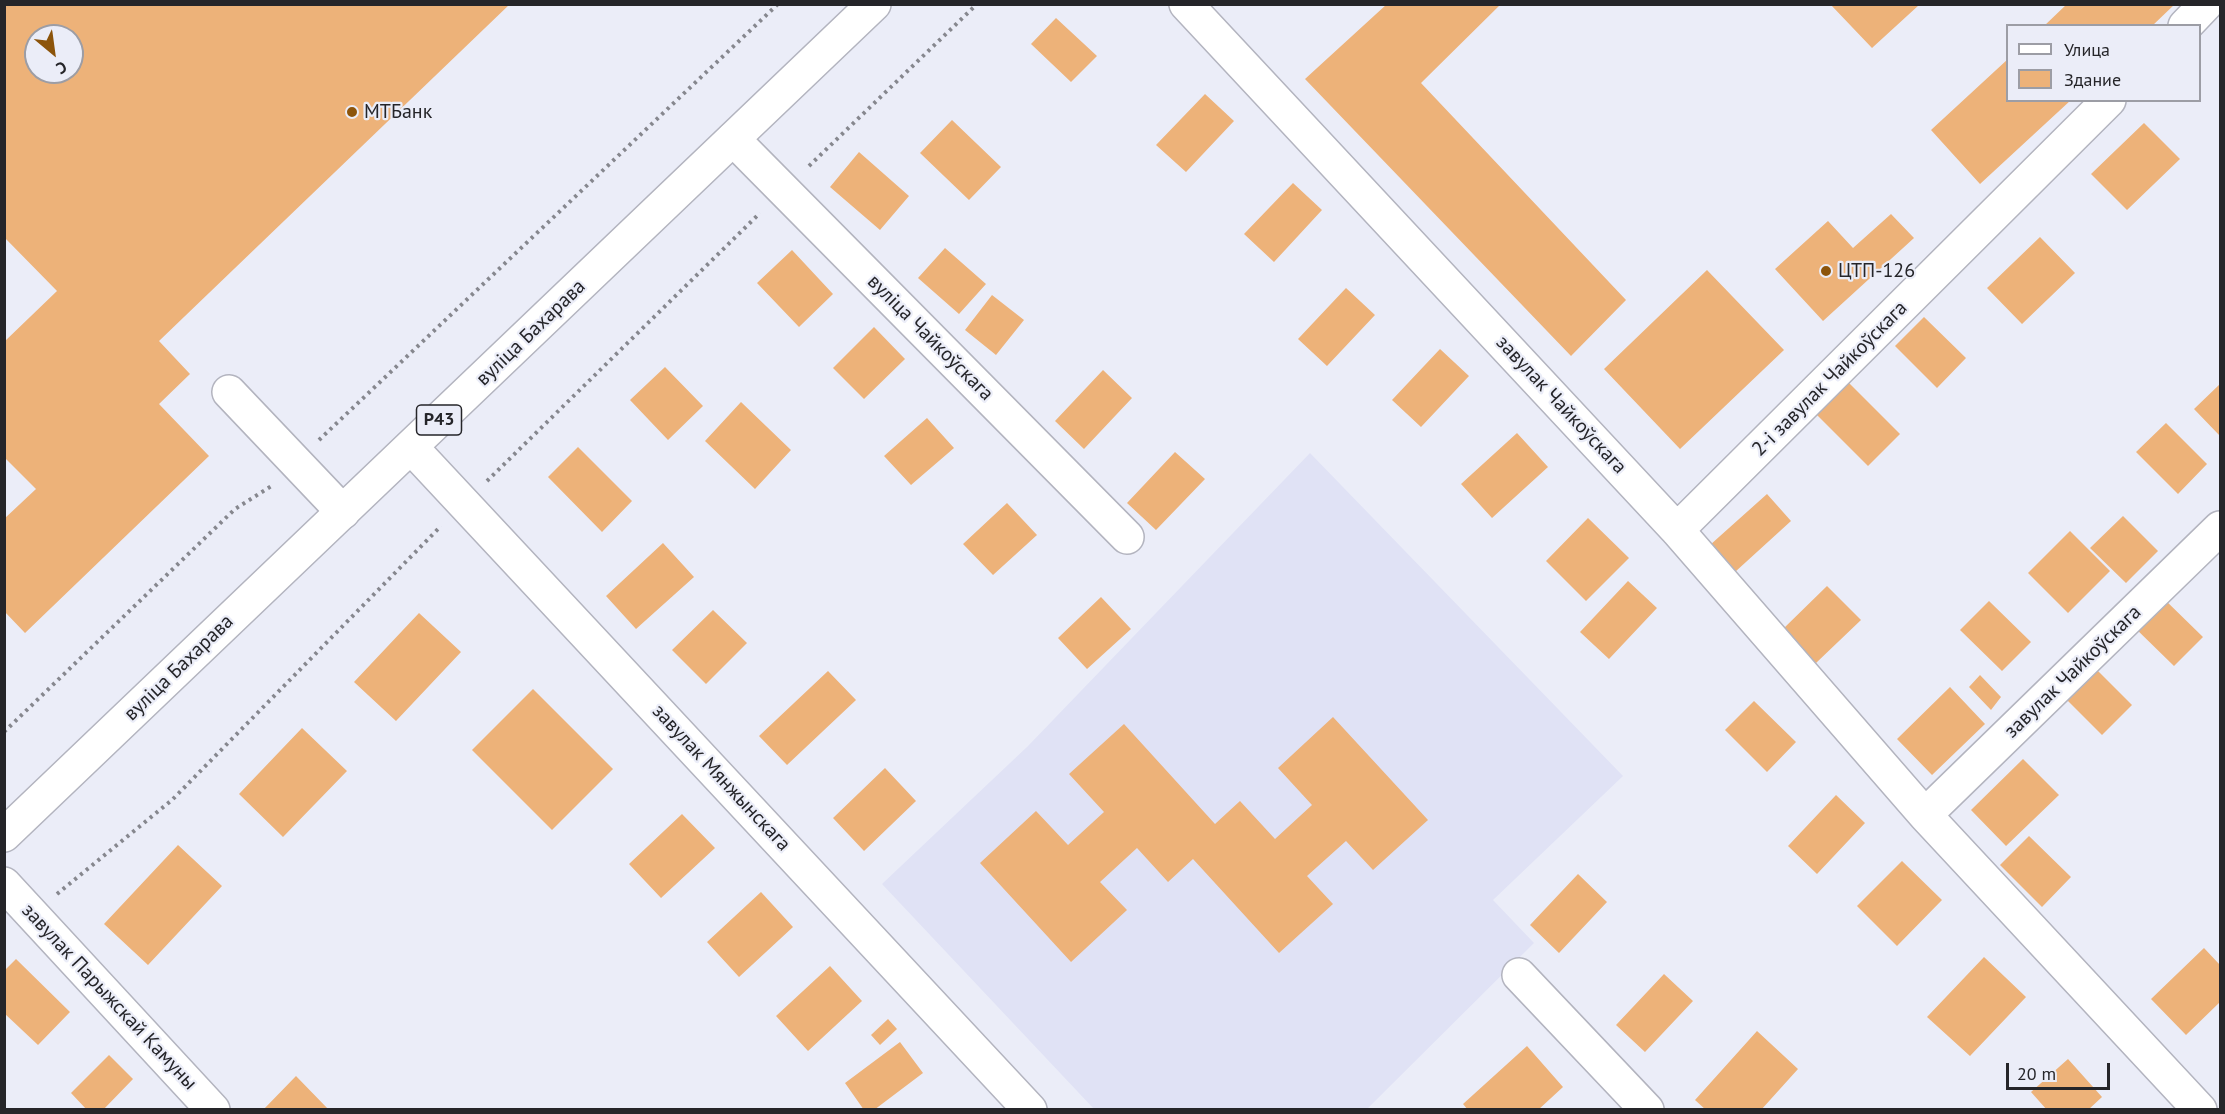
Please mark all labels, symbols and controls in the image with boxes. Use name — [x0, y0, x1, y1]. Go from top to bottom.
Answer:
north arrow — [24, 24, 84, 84]
legend — [2006, 24, 2201, 102]
text: Улица — [2064, 38, 2110, 61]
text: С — [53, 57, 71, 79]
text: Здание — [2064, 68, 2121, 91]
place label: МТБанк — [364, 100, 432, 124]
marker: МТБанк — [345, 105, 359, 119]
place label: ЦТП-126 — [1838, 259, 1915, 283]
marker: ЦТП-126 — [1819, 264, 1833, 278]
street label: вуліца Чайкоўскага — [862, 270, 998, 406]
street label: вуліца Бахарава — [471, 275, 591, 391]
street label: 2-і завулак Чайкоўскага — [1748, 297, 1912, 461]
street label: завулак Чайкоўскага — [1491, 331, 1631, 479]
road number: Р43 — [416, 405, 462, 435]
street label: завулак Чайкоўскага — [2000, 601, 2146, 743]
street label: вуліца Бахарава — [119, 610, 239, 726]
street label: завулак Мянжынскага — [647, 700, 795, 856]
street label: завулак Парыжскай Камуны — [16, 899, 202, 1095]
scale bar — [2009, 1051, 2112, 1089]
text: 20 m — [2017, 1062, 2056, 1085]

